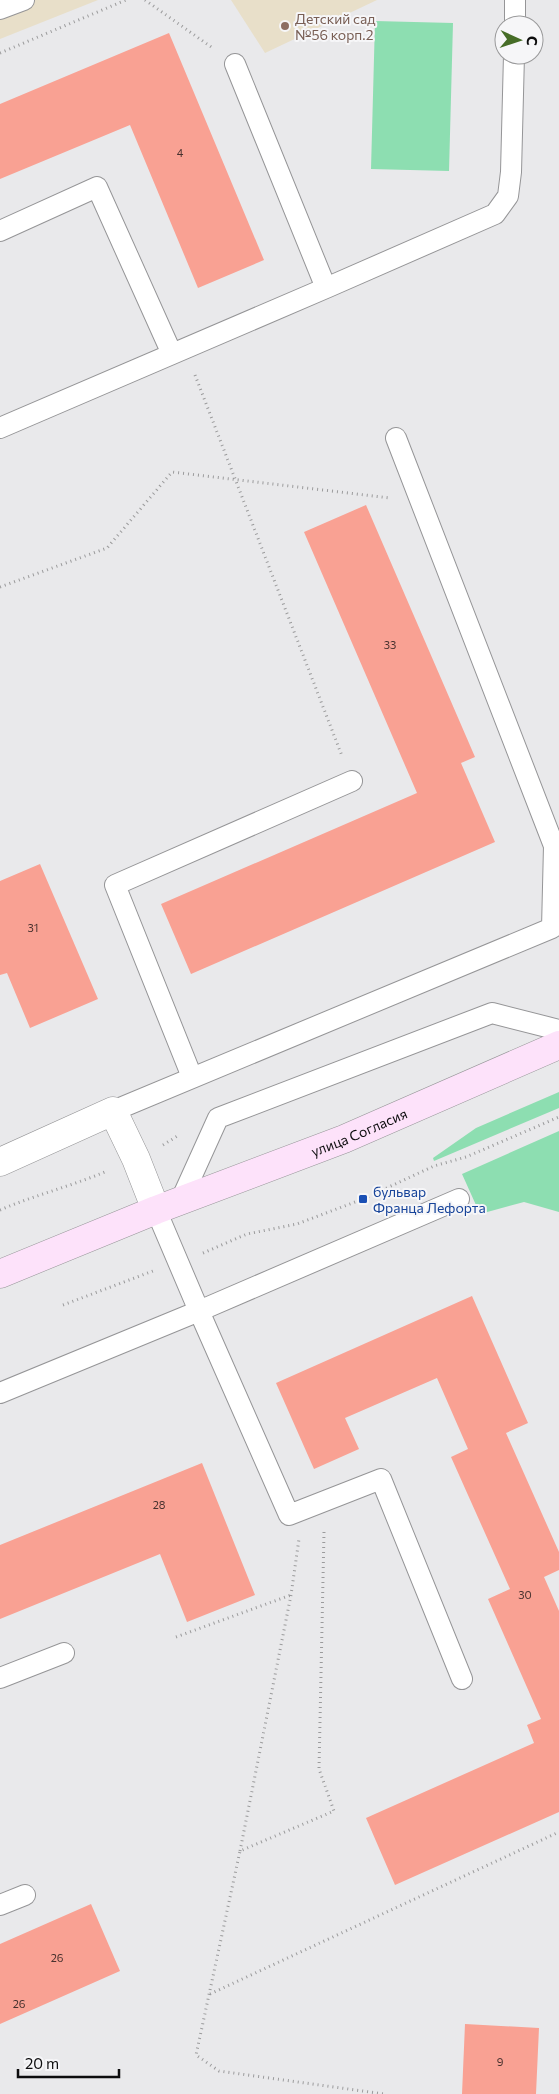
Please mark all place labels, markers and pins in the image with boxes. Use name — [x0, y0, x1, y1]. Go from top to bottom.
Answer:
place label: Детский сад №56 корп.2 — [295, 10, 375, 43]
marker: Детский сад №56 корп.2 — [279, 20, 291, 32]
place label: бульвар Франца Лефорта — [373, 1183, 486, 1216]
marker: бульвар Франца Лефорта — [357, 1193, 369, 1205]

